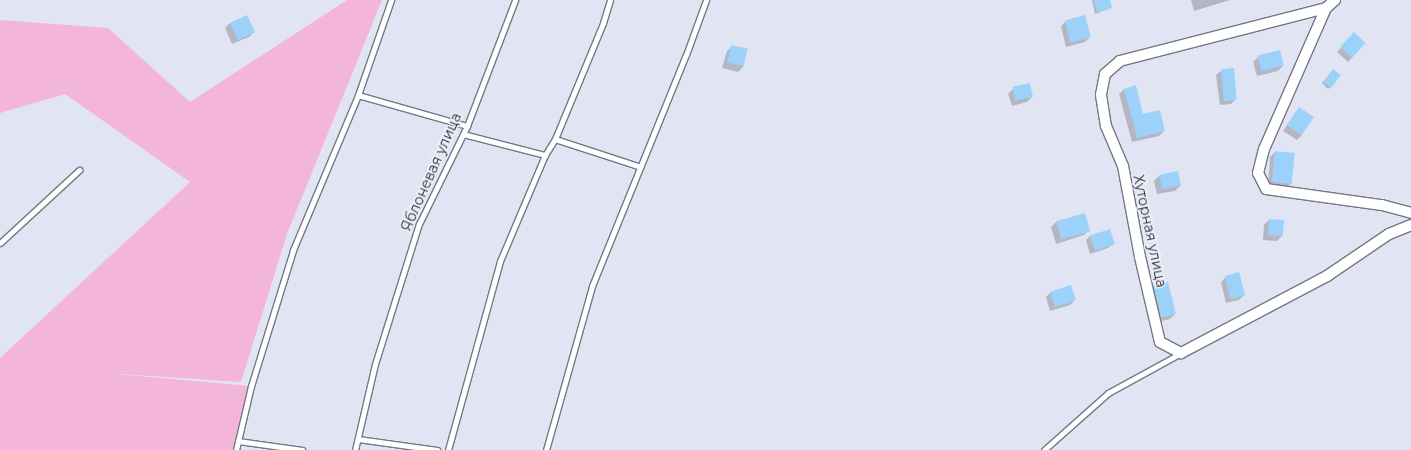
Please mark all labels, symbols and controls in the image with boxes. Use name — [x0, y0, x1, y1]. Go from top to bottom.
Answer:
street label: Яблоневая улица — [397, 110, 465, 234]
street label: Хуторная улица — [1130, 173, 1170, 289]

